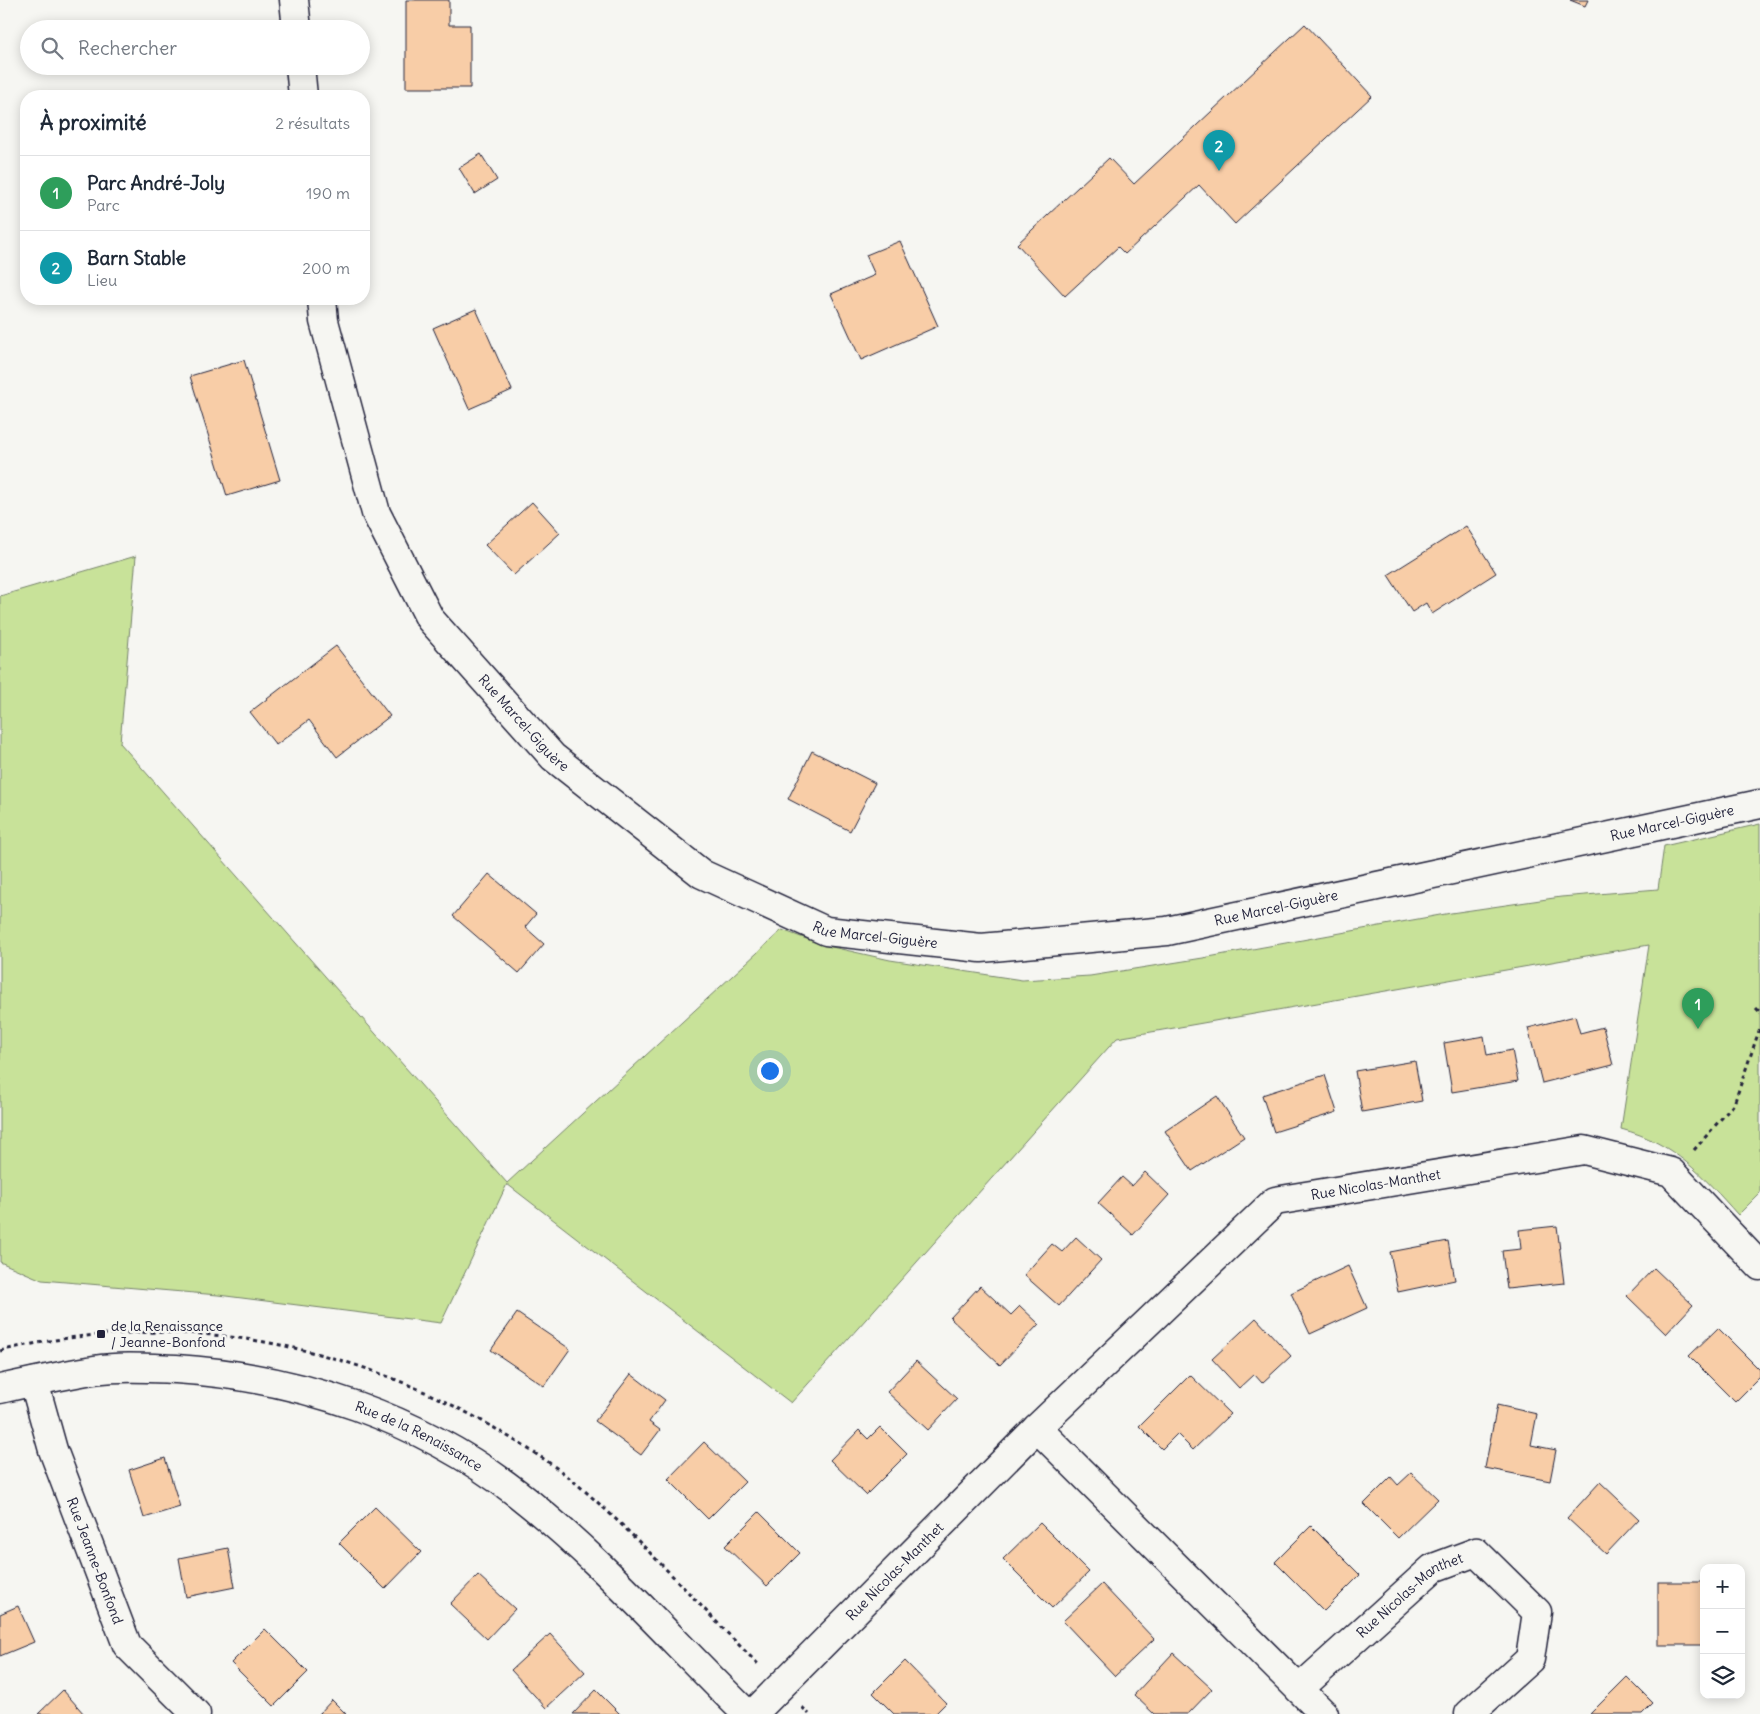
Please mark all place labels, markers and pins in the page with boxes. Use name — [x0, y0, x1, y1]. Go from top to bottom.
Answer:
pin: 2 — [1203, 130, 1235, 171]
pin: 1 — [1682, 988, 1714, 1029]
place label: de la Renaissance / Jeanne-Bonfond — [111, 1317, 226, 1351]
marker: de la Renaissance / Jeanne-Bonfond — [95, 1328, 107, 1340]

